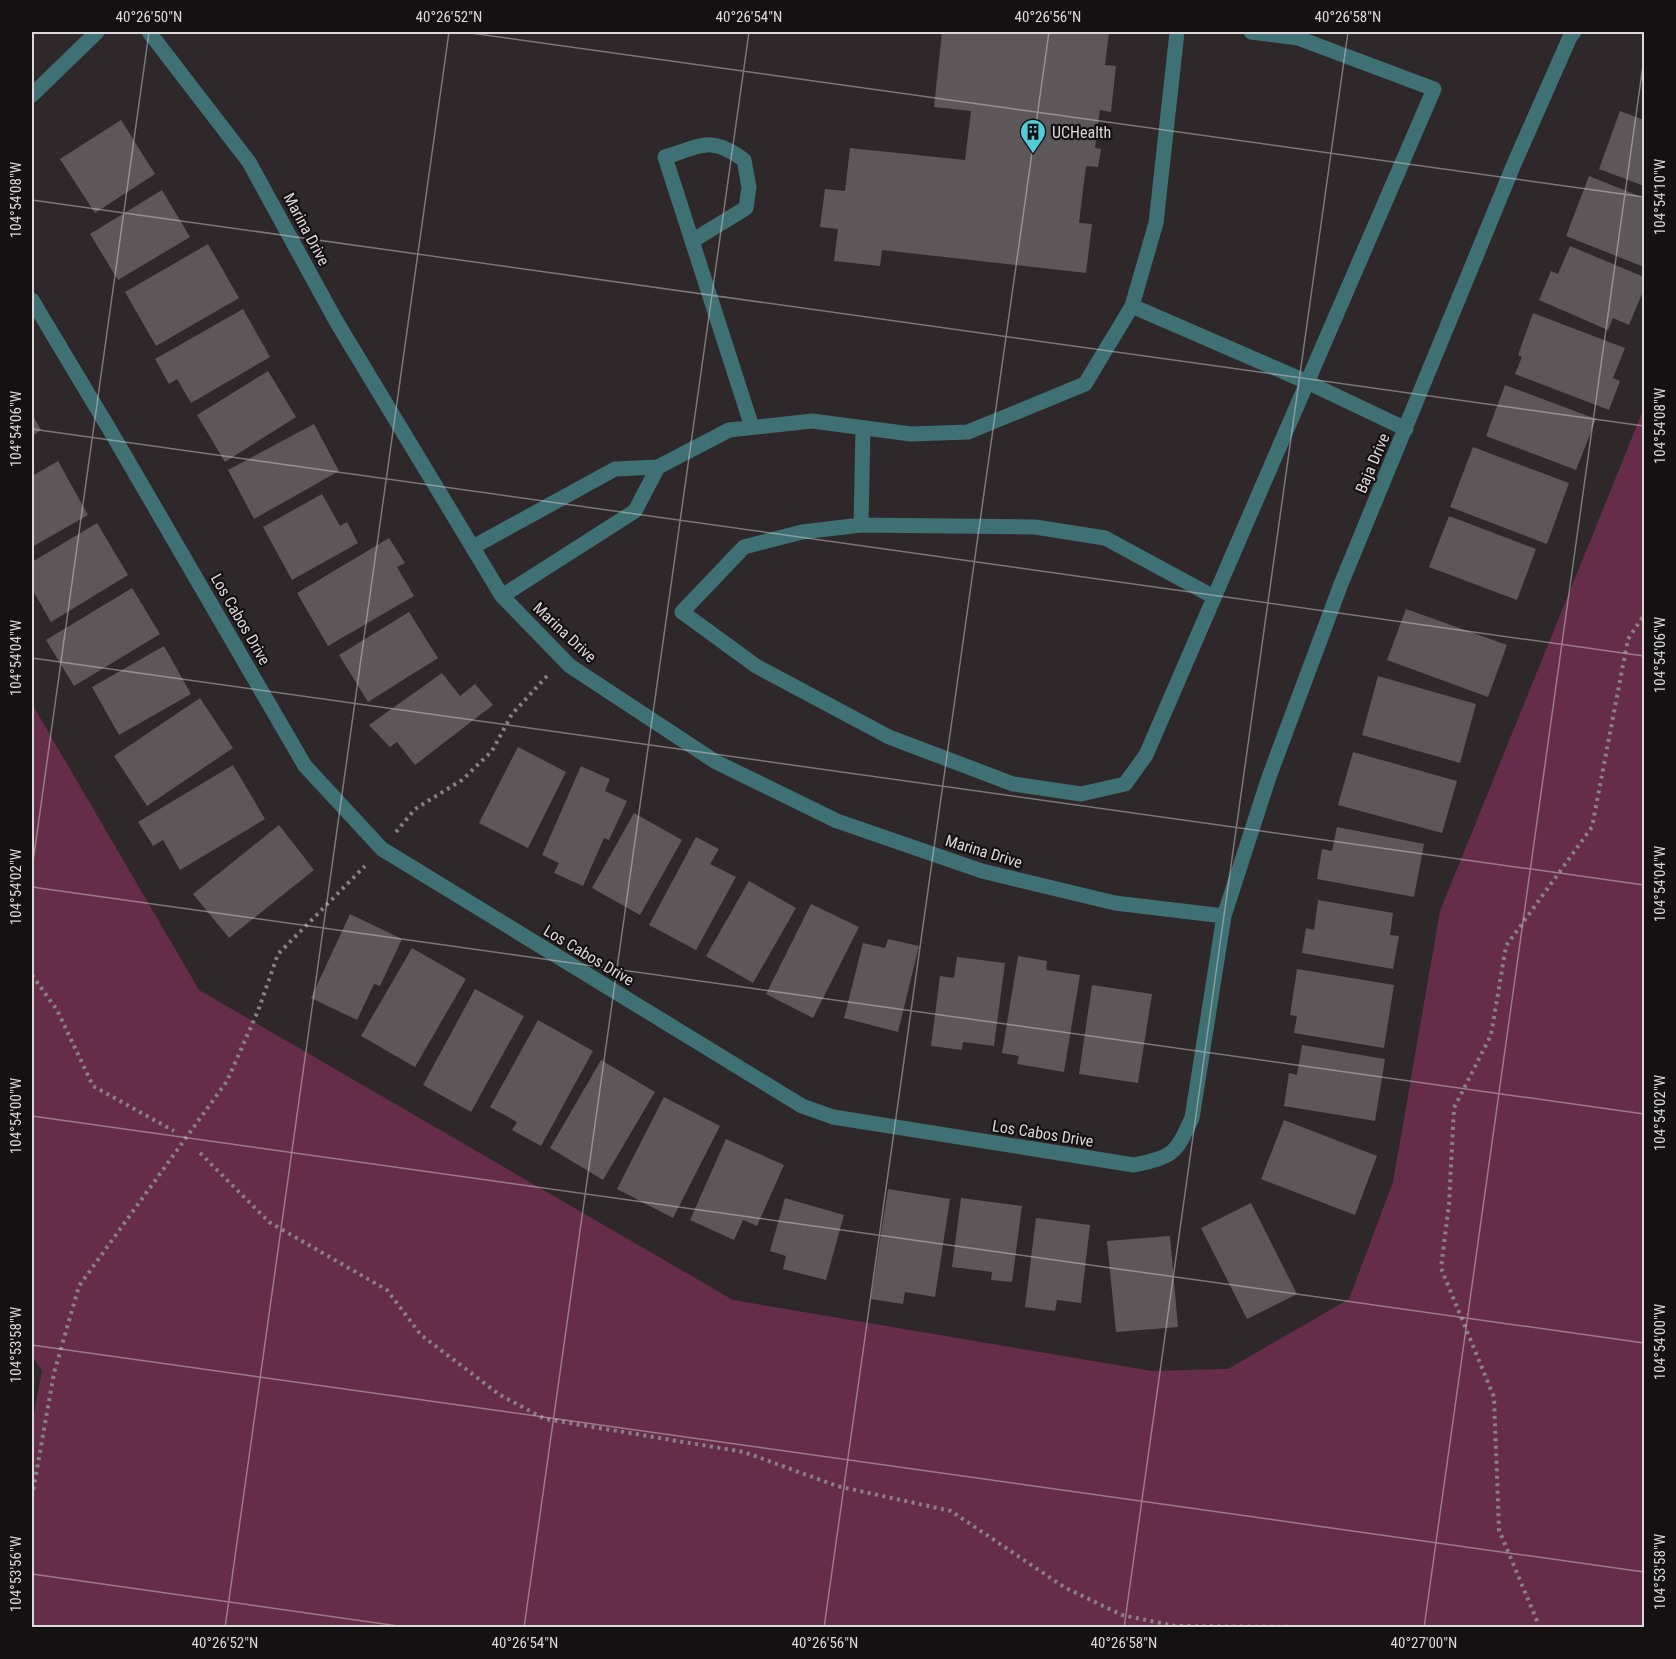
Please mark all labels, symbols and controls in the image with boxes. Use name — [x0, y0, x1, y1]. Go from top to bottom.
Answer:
text: 40°26'50"N — [116, 8, 182, 26]
text: 40°26'52"N — [416, 8, 482, 26]
text: 40°26'54"N — [716, 8, 782, 26]
text: 40°26'56"N — [1015, 8, 1081, 26]
text: 40°26'58"N — [1315, 8, 1381, 26]
building icon: UCHealth — [1018, 117, 1048, 155]
place label: UCHealth — [1052, 123, 1111, 142]
text: 104°54'10"W — [1651, 158, 1669, 235]
text: 104°54'08"W — [7, 161, 25, 238]
street label: Marina Drive — [280, 190, 334, 269]
text: 104°54'08"W — [1651, 387, 1669, 464]
text: 104°54'06"W — [7, 390, 25, 467]
street label: Baja Drive — [1351, 430, 1394, 496]
street label: Los Cabos Drive — [207, 570, 274, 668]
street label: Marina Drive — [529, 598, 600, 666]
text: 104°54'06"W — [1651, 616, 1669, 693]
text: 104°54'04"W — [7, 619, 25, 696]
street label: Marina Drive — [943, 831, 1025, 872]
text: 104°54'04"W — [1651, 845, 1669, 922]
text: 104°54'02"W — [7, 848, 25, 925]
street label: Los Cabos Drive — [540, 921, 637, 990]
text: 104°54'02"W — [1651, 1074, 1669, 1151]
text: 104°54'00"W — [7, 1077, 25, 1154]
street label: Los Cabos Drive — [991, 1116, 1095, 1151]
text: 104°54'00"W — [1651, 1303, 1669, 1380]
text: 104°53'58"W — [7, 1306, 25, 1383]
text: 104°53'58"W — [1651, 1533, 1669, 1610]
text: 104°53'56"W — [7, 1535, 25, 1612]
text: 40°26'52"N — [192, 1634, 258, 1652]
text: 40°26'54"N — [492, 1634, 558, 1652]
text: 40°26'56"N — [792, 1634, 858, 1652]
text: 40°26'58"N — [1091, 1634, 1157, 1652]
text: 40°27'00"N — [1391, 1634, 1457, 1652]

